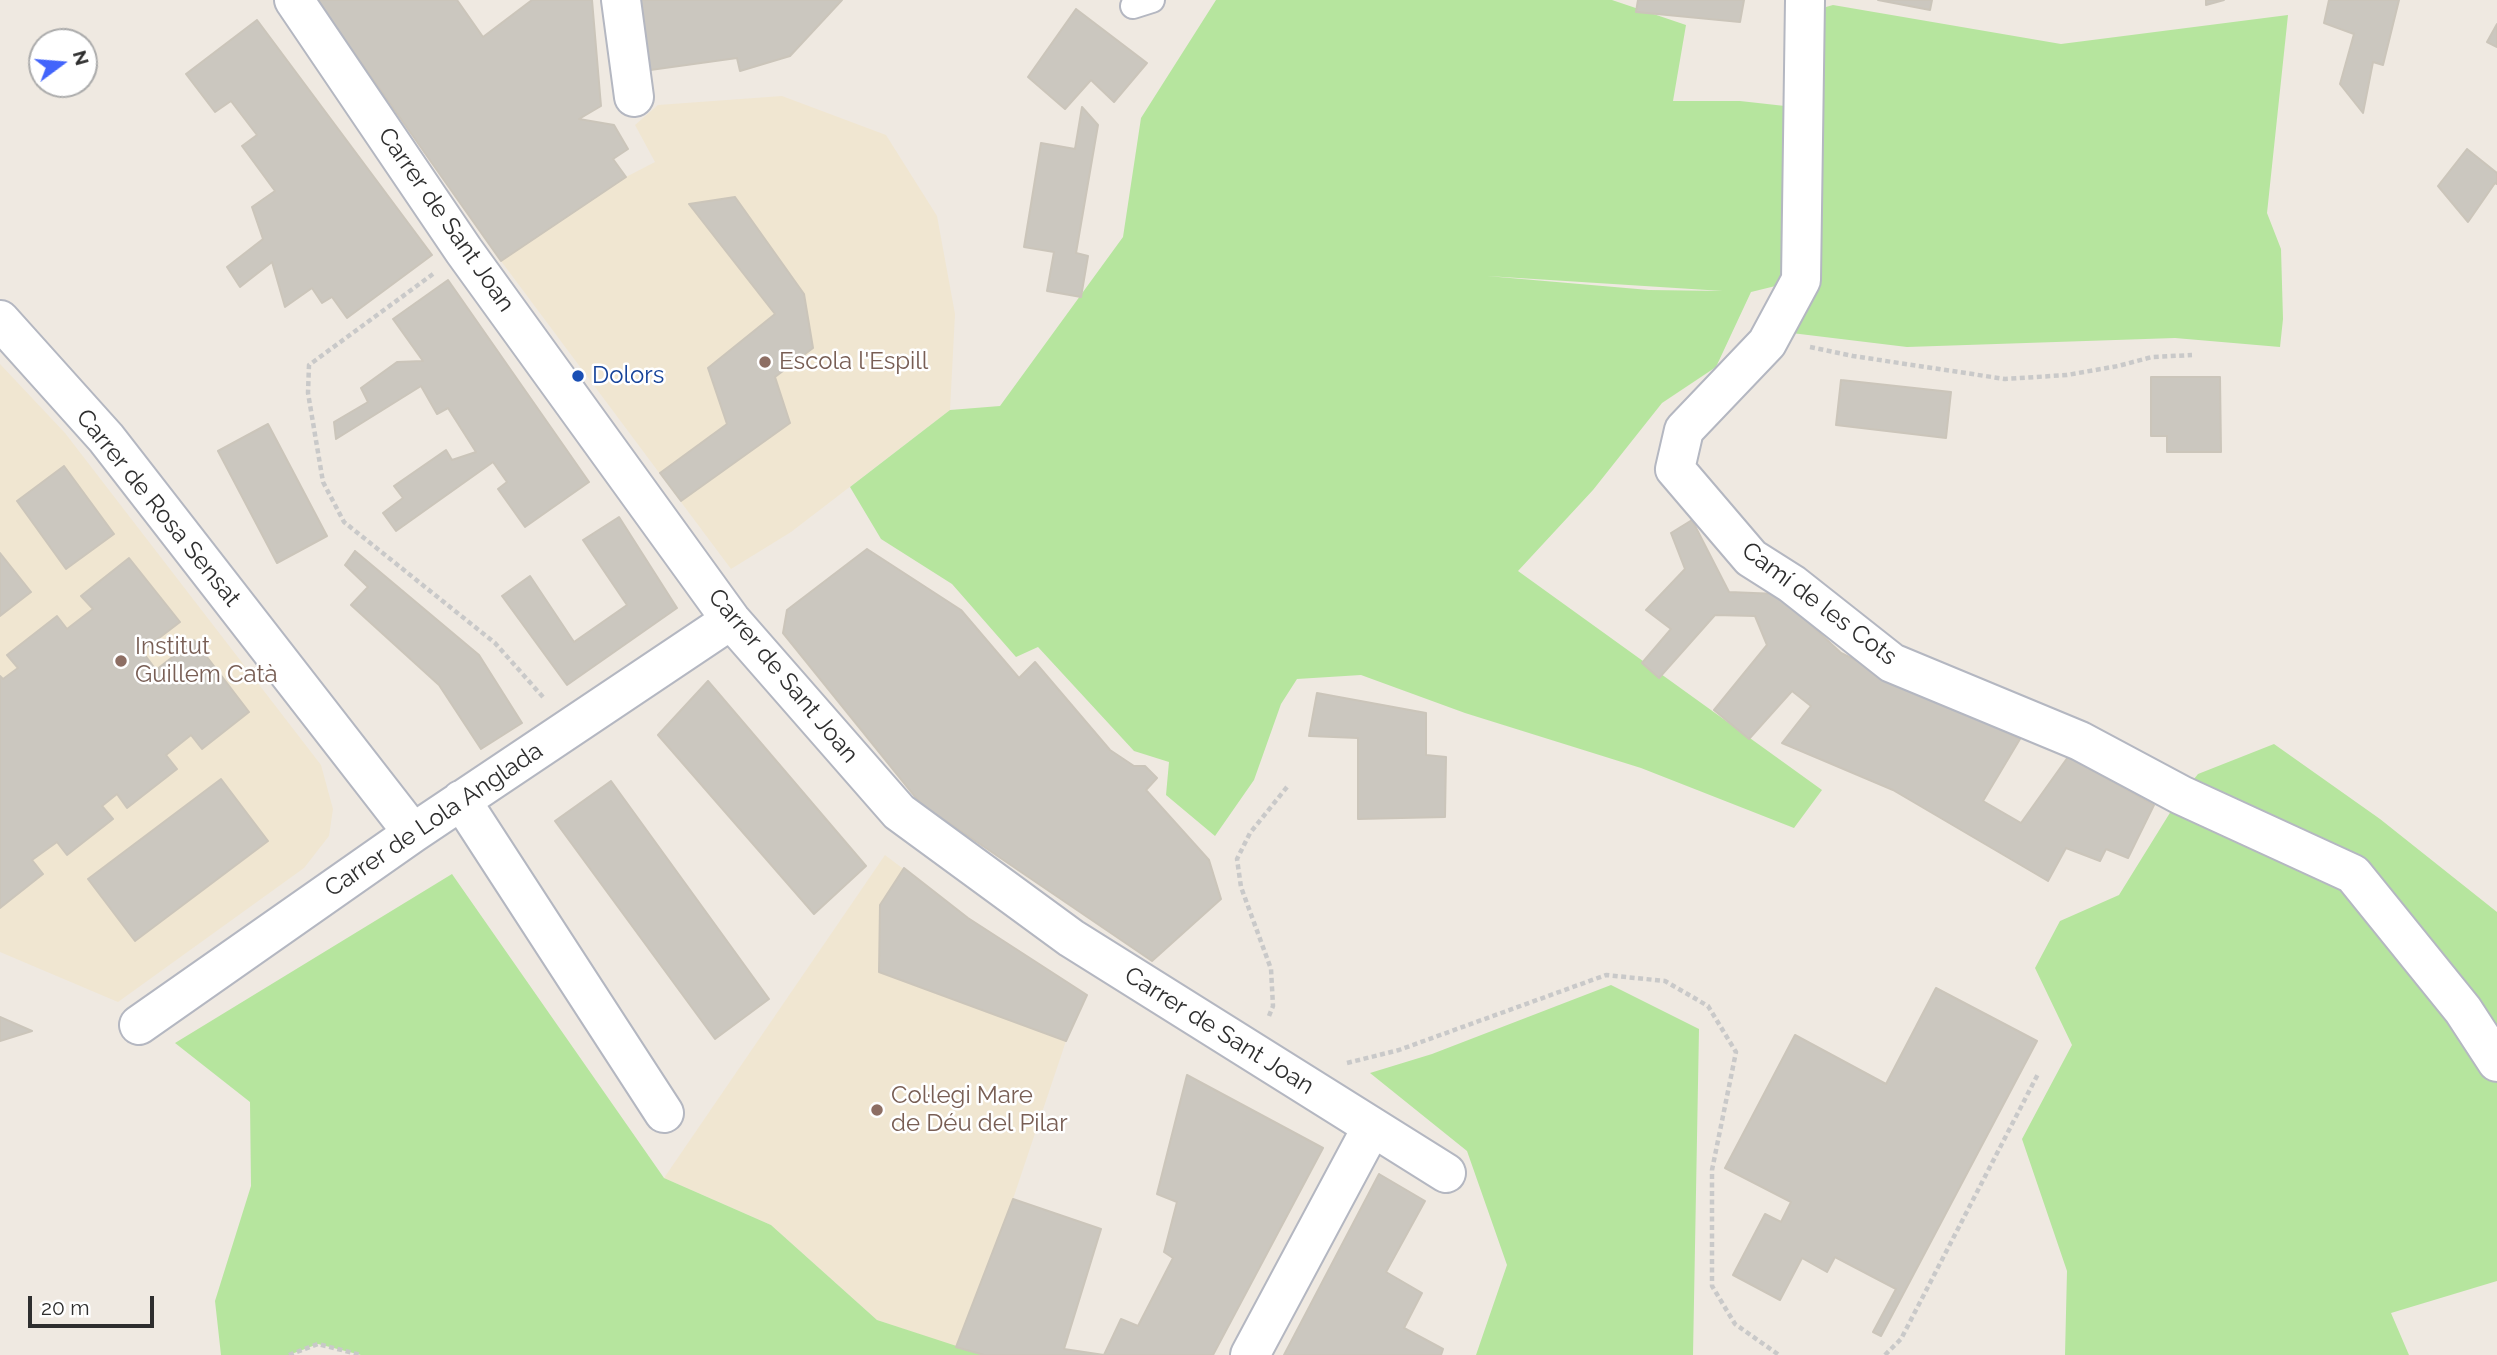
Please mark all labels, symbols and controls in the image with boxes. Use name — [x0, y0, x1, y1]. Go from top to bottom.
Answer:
north arrow — [28, 28, 98, 98]
text: N — [69, 48, 94, 68]
street label: Carrer de Sant Joan — [372, 122, 520, 318]
place label: Escola l'Espill — [779, 348, 928, 376]
marker: Escola l'Espill — [757, 354, 773, 370]
place label: Dolors — [592, 362, 664, 390]
marker: Dolors — [570, 368, 586, 384]
street label: Carrer de Rosa Sensat — [70, 404, 246, 612]
street label: Camí de les Cots — [1736, 536, 1902, 672]
street label: Carrer de Sant Joan — [702, 583, 864, 769]
place label: Institut Guillem Catà — [135, 633, 278, 689]
marker: Institut Guillem Catà — [113, 653, 129, 669]
street label: Carrer de Lola Anglada — [320, 736, 548, 904]
street label: Carrer de Sant Joan — [1119, 961, 1319, 1101]
place label: Col·legi Mare de Déu del Pilar — [891, 1082, 1068, 1138]
marker: Col·legi Mare de Déu del Pilar — [869, 1102, 885, 1118]
scale bar — [32, 1282, 158, 1326]
text: 20 m — [41, 1295, 89, 1320]

